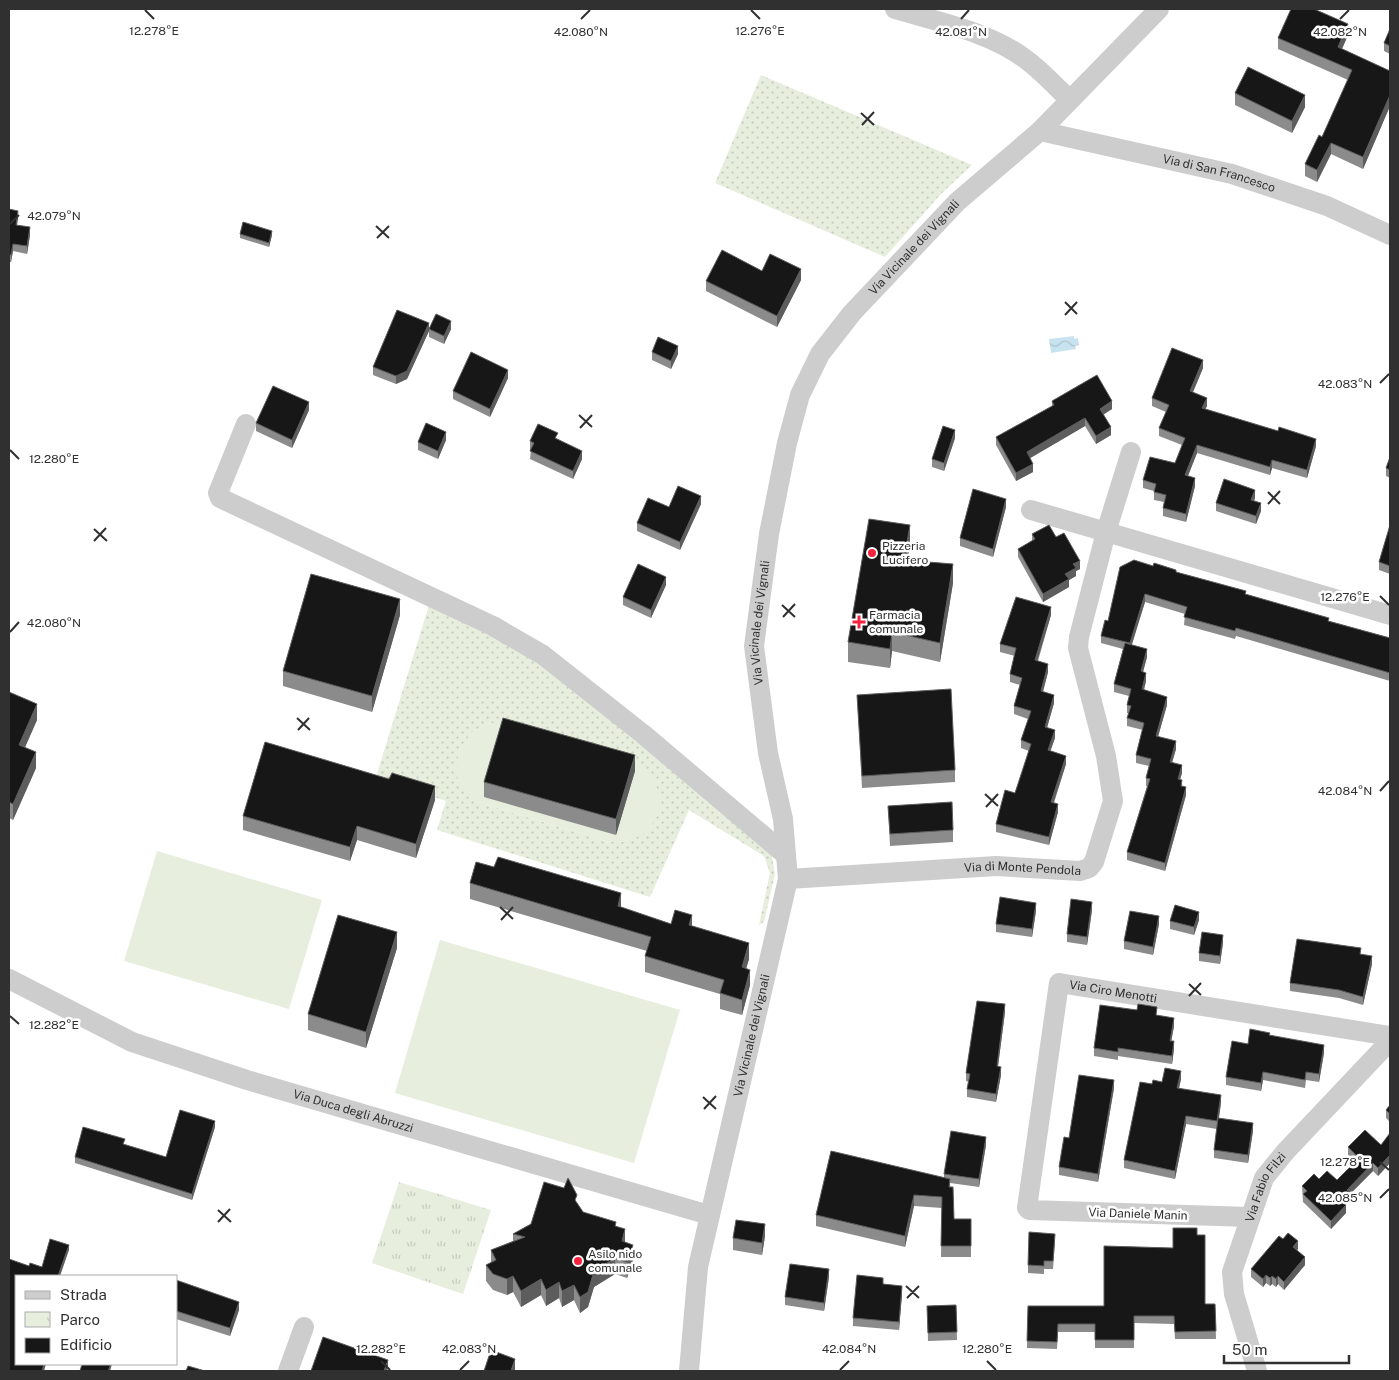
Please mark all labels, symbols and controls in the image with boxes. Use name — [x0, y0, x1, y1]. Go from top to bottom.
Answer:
text: 12.278°E — [129, 24, 179, 38]
text: 12.276°E — [735, 24, 785, 38]
text: 42.080°N — [554, 25, 608, 39]
text: 42.081°N — [935, 25, 987, 39]
text: 42.082°N — [1313, 25, 1367, 39]
street label: Via di San Francesco — [1161, 152, 1277, 195]
street label: Via Vicinale dei Vignali — [866, 197, 962, 298]
text: 42.079°N — [27, 209, 81, 223]
text: 42.083°N — [1318, 377, 1372, 391]
text: 12.280°E — [29, 452, 79, 466]
place label: Pizzeria Lucifero — [882, 539, 928, 567]
marker: Pizzeria Lucifero — [866, 547, 878, 559]
street label: Via Vicinale dei Vignali — [747, 560, 772, 686]
text: 12.276°E — [1320, 590, 1370, 604]
place label: Farmacia comunale — [869, 608, 924, 636]
text: 42.080°N — [27, 616, 81, 630]
marker: Farmacia comunale — [853, 616, 865, 628]
text: 42.084°N — [1318, 784, 1372, 798]
street label: Via di Monte Pendola — [964, 859, 1082, 878]
street label: Via Vicinale dei Vignali — [731, 973, 773, 1098]
street label: Via Ciro Menotti — [1068, 978, 1158, 1006]
text: 12.282°E — [29, 1018, 79, 1032]
street label: Via Duca degli Abruzzi — [291, 1087, 415, 1135]
street label: Via Fabio Filzi — [1243, 1150, 1289, 1224]
text: 12.278°E — [1320, 1155, 1370, 1169]
text: 42.085°N — [1318, 1191, 1372, 1205]
street label: Via Daniele Manin — [1088, 1205, 1188, 1223]
place label: Asilo nido comunale — [588, 1247, 643, 1275]
marker: Asilo nido comunale — [572, 1255, 584, 1267]
legend — [15, 1275, 178, 1365]
text: Strada — [60, 1286, 107, 1303]
text: Parco — [60, 1311, 100, 1328]
scale bar — [1224, 1332, 1349, 1364]
text: Edificio — [60, 1336, 112, 1353]
text: 50 m — [1232, 1341, 1267, 1358]
text: 12.282°E — [356, 1342, 406, 1356]
text: 42.083°N — [442, 1342, 496, 1356]
text: 42.084°N — [822, 1342, 876, 1356]
text: 12.280°E — [962, 1342, 1012, 1356]

